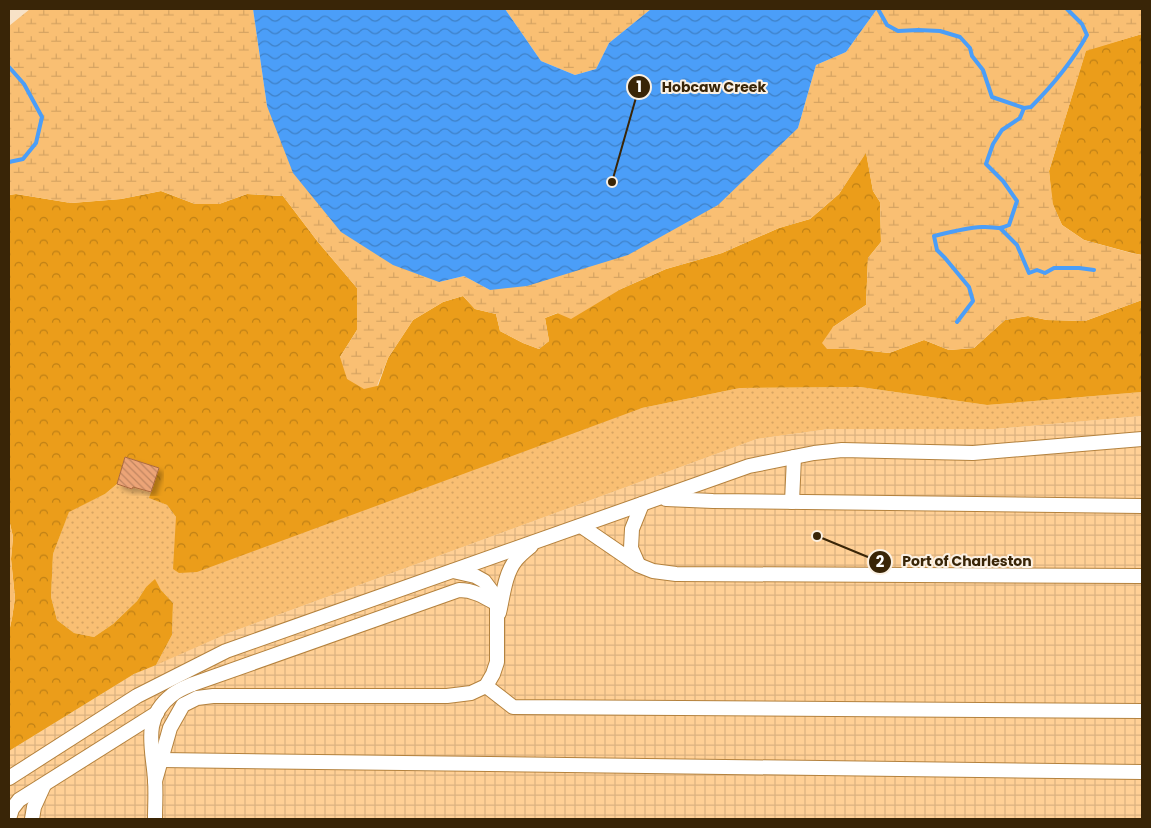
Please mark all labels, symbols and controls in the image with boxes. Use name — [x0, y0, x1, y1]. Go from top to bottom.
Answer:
callout: Hobcaw Creek — [627, 73, 776, 102]
text: 1 — [636, 76, 642, 97]
text: Hobcaw Creek — [662, 77, 766, 97]
callout: Port of Charleston — [868, 547, 1042, 576]
text: 2 — [876, 551, 885, 572]
text: Port of Charleston — [902, 551, 1032, 571]

